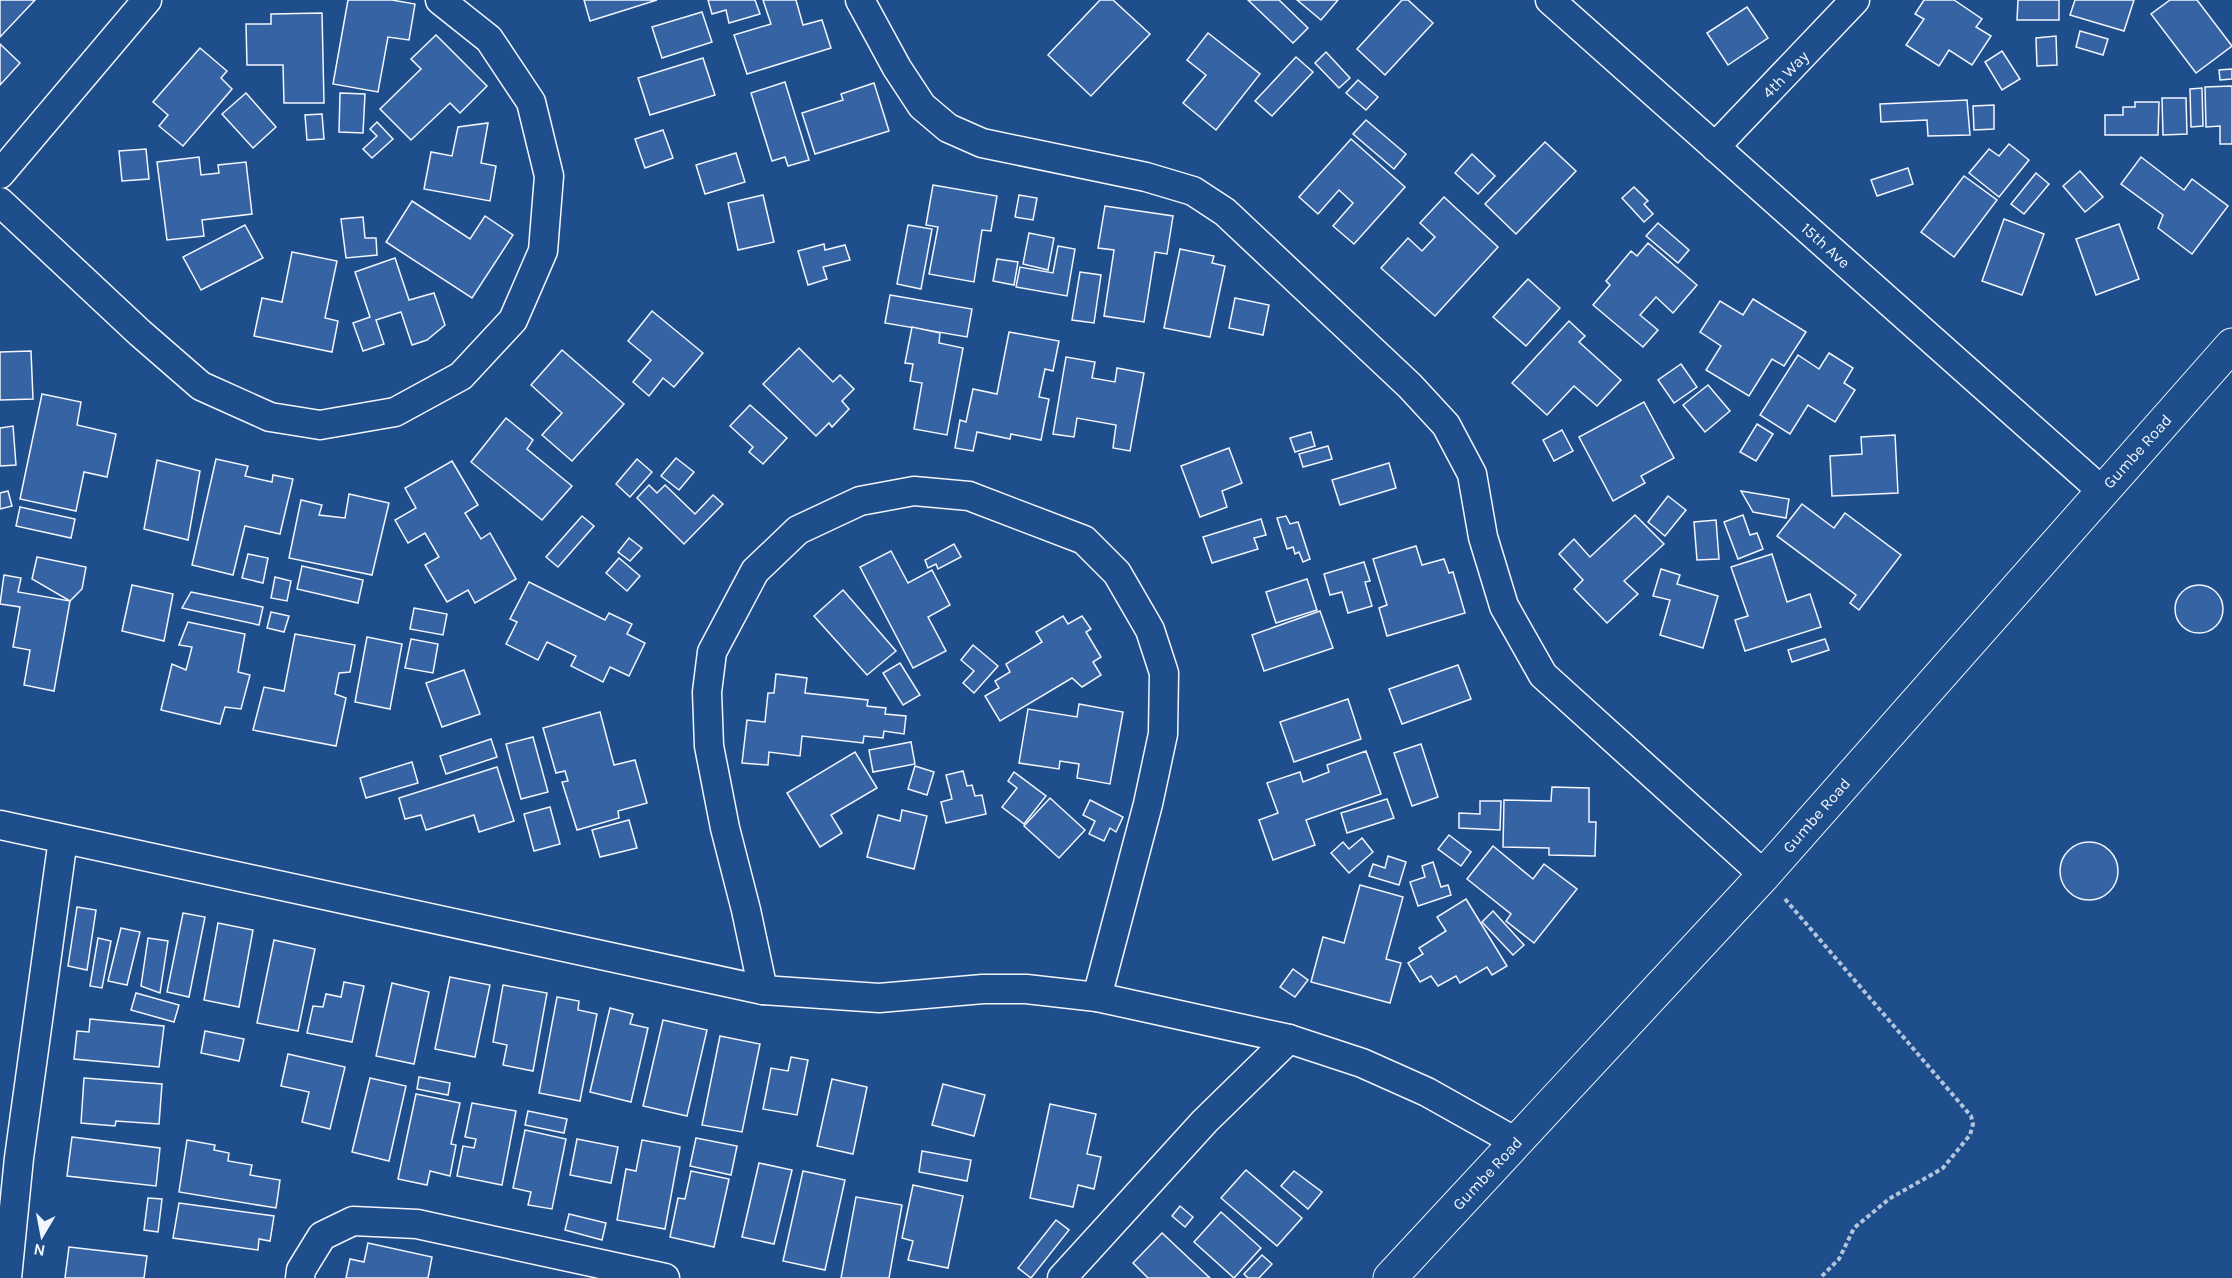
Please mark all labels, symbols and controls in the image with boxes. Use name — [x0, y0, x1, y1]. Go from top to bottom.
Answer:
street label: 4th Way — [1758, 46, 1813, 102]
street label: 15th Ave — [1797, 219, 1854, 272]
street label: Gumbe Road — [2099, 410, 2176, 492]
street label: Gumbe Road — [1779, 774, 1854, 857]
street label: Gumbe Road — [1449, 1133, 1526, 1214]
north arrow — [12, 1206, 72, 1266]
text: N — [32, 1240, 47, 1261]

